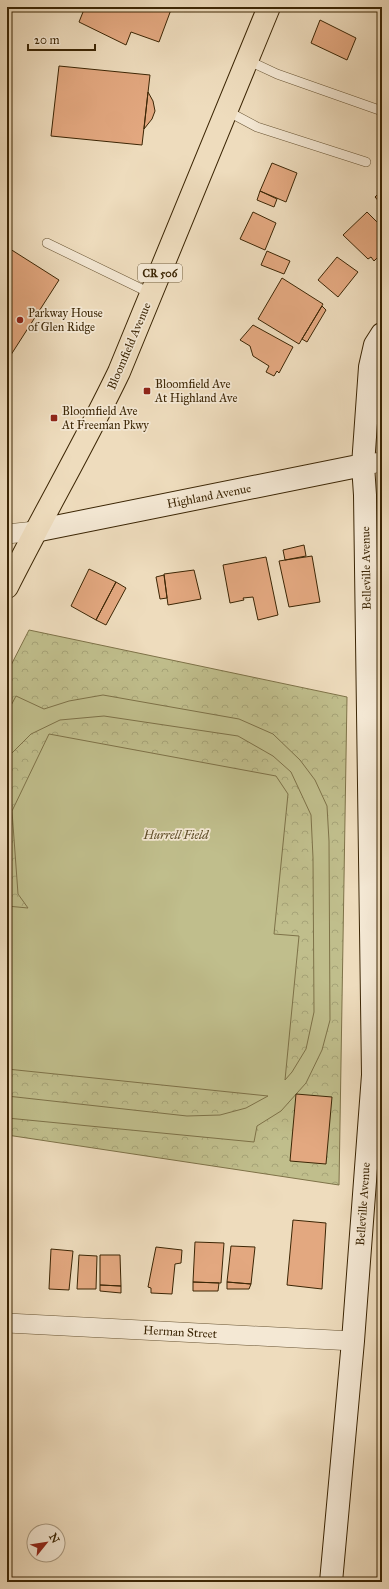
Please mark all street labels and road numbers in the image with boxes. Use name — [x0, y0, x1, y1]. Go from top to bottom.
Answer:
road number: CR 506 — [138, 264, 182, 282]
street label: Bloomfield Avenue — [104, 300, 154, 392]
street label: Highland Avenue — [166, 481, 252, 512]
street label: Belleville Avenue — [358, 526, 374, 610]
street label: Belleville Avenue — [353, 1162, 373, 1246]
street label: Herman Street — [143, 1323, 218, 1341]

